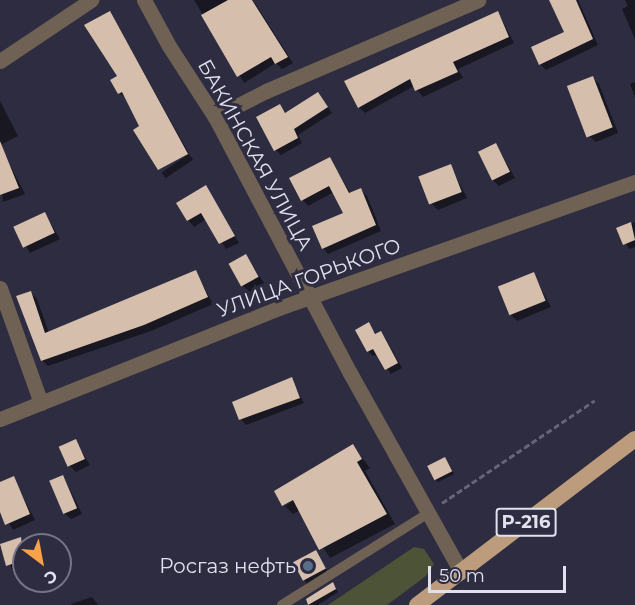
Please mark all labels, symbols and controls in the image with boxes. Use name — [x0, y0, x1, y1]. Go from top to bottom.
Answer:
street label: БАКИНСКАЯ УЛИЦА — [193, 55, 317, 255]
street label: УЛИЦА ГОРЬКОГО — [214, 234, 404, 322]
road number: Р-216 — [494, 507, 558, 537]
north arrow — [12, 533, 72, 593]
place label: Росгаз нефть — [159, 554, 296, 578]
scale bar — [431, 554, 569, 592]
marker: Росгаз нефть — [301, 559, 315, 573]
text: 50 m — [439, 565, 485, 587]
text: С — [41, 566, 61, 588]

